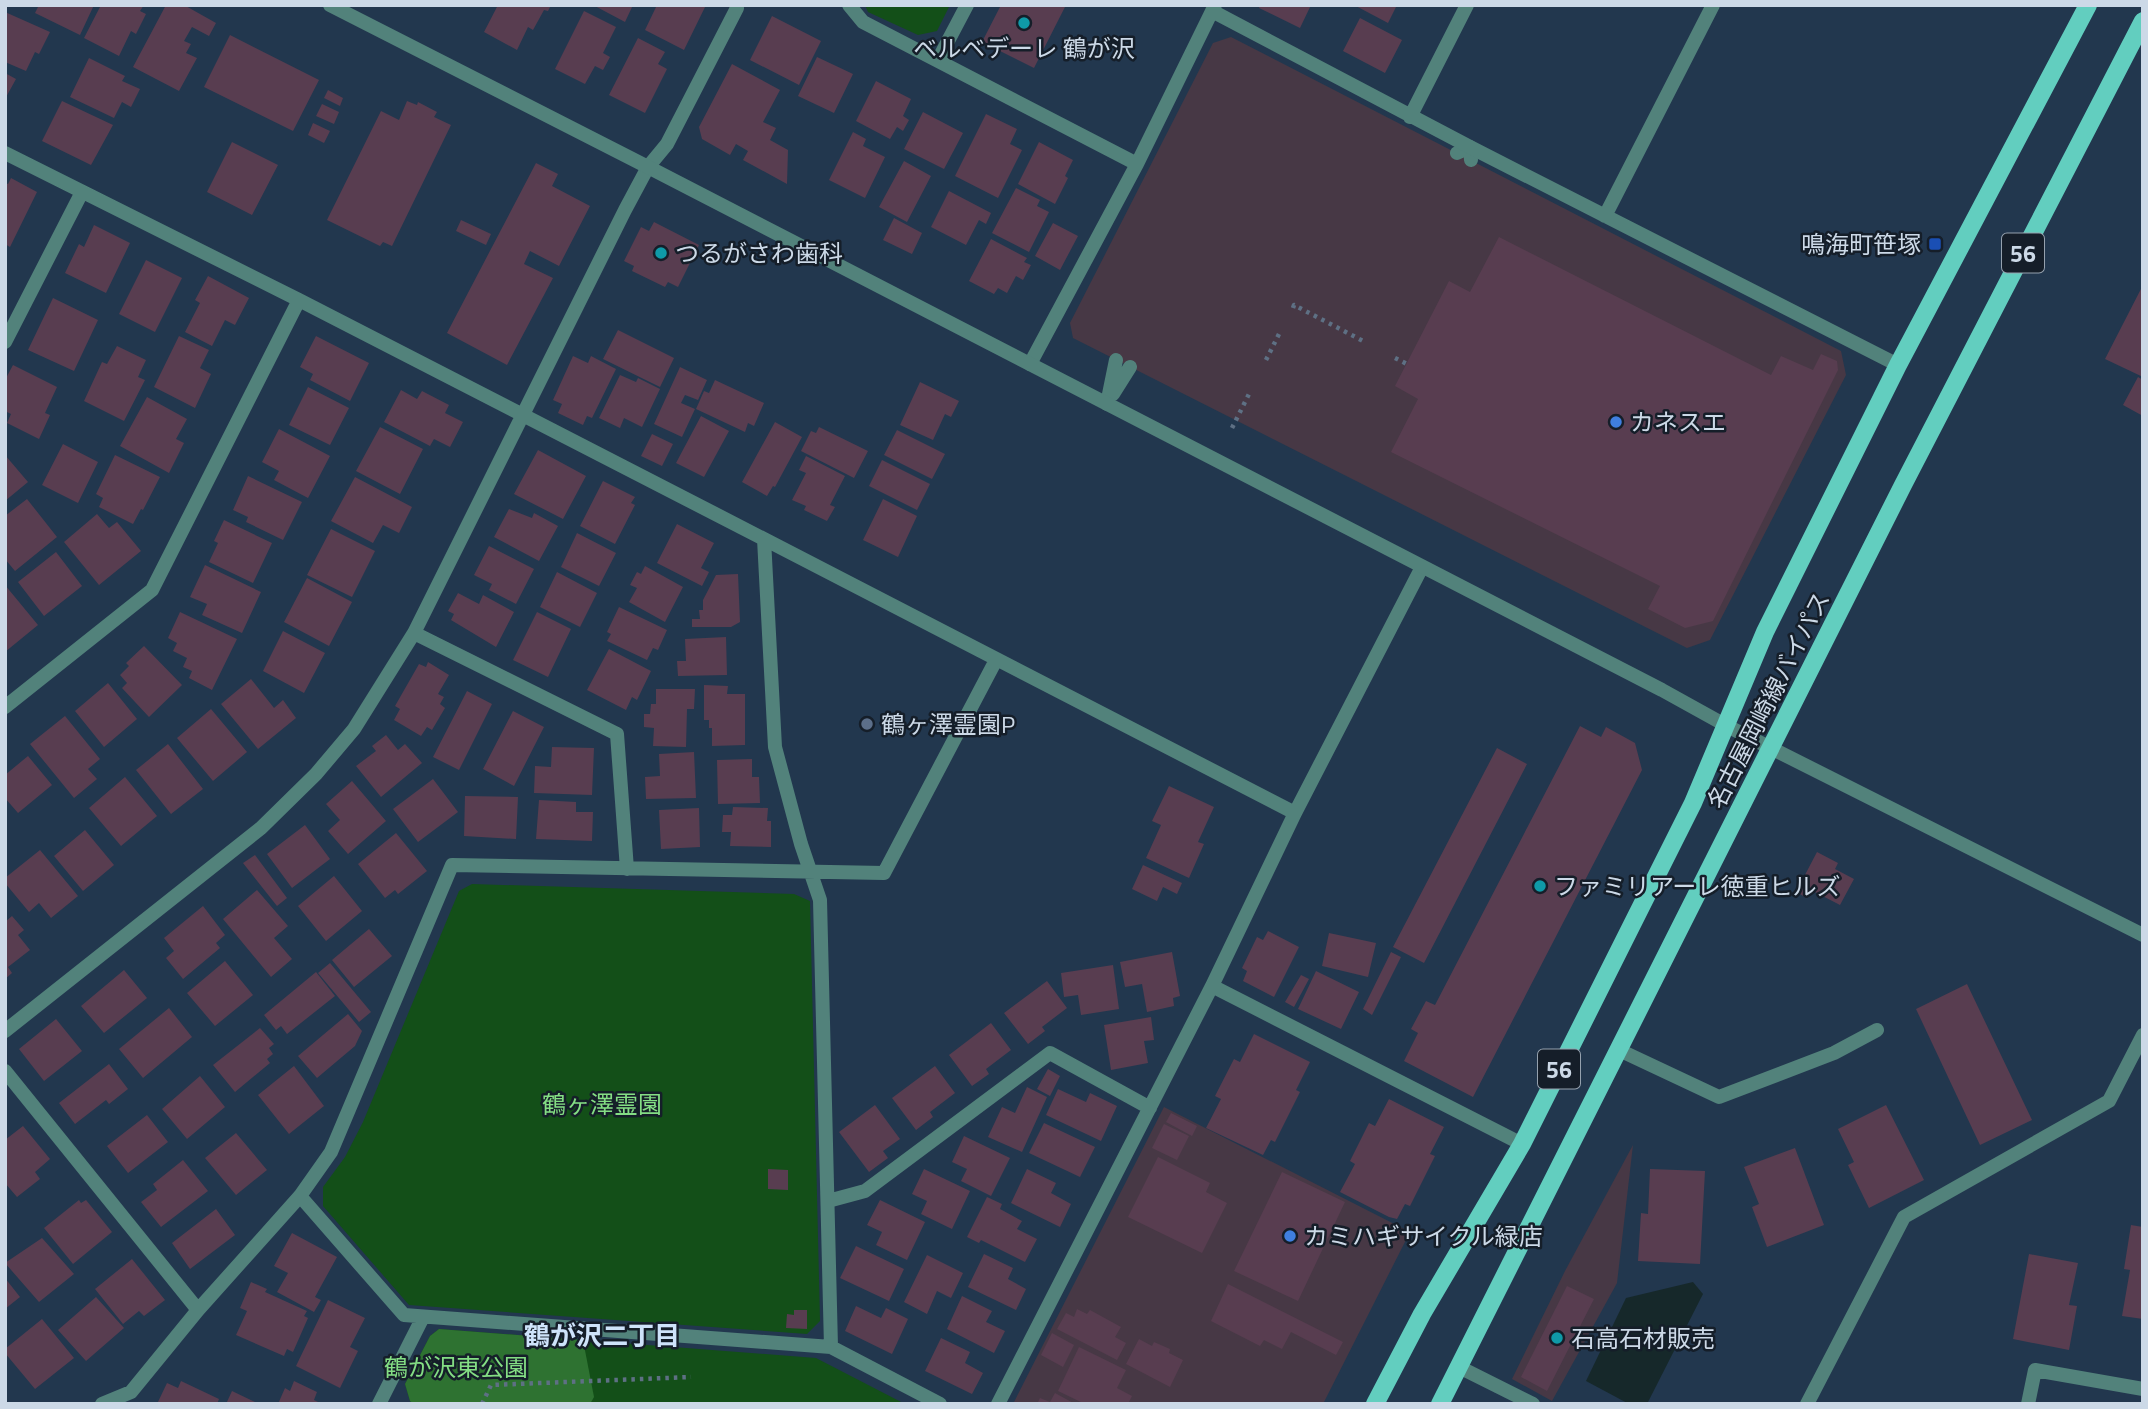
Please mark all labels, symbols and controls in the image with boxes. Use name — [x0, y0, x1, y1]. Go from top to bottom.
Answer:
marker: ベルベデーレ 鶴が沢 — [1016, 15, 1032, 31]
place label: ベルベデーレ 鶴が沢 — [913, 30, 1135, 66]
place label: 鳴海町笹塚 — [1801, 226, 1921, 262]
road number: 56 — [2002, 234, 2044, 272]
place label: つるがさわ歯科 — [675, 235, 843, 271]
marker: 鳴海町笹塚 — [1927, 236, 1943, 252]
marker: つるがさわ歯科 — [653, 245, 669, 261]
place label: カネスエ — [1630, 404, 1726, 440]
marker: カネスエ — [1608, 414, 1624, 430]
street label: 名古屋岡崎線バイパス — [1698, 585, 1838, 815]
place label: 鶴ヶ澤霊園P — [881, 706, 1015, 742]
marker: 鶴ヶ澤霊園P — [859, 716, 875, 732]
place label: ファミリアーレ徳重ヒルズ — [1554, 868, 1841, 904]
marker: ファミリアーレ徳重ヒルズ — [1532, 878, 1548, 894]
road number: 56 — [1538, 1050, 1580, 1088]
park label: 鶴ヶ澤霊園 — [542, 1086, 662, 1122]
place label: カミハギサイクル緑店 — [1304, 1218, 1543, 1254]
marker: カミハギサイクル緑店 — [1282, 1228, 1298, 1244]
district label: 鶴が沢二丁目 — [524, 1316, 680, 1355]
place label: 石高石材販売 — [1571, 1320, 1715, 1356]
marker: 石高石材販売 — [1549, 1330, 1565, 1346]
park label: 鶴が沢東公園 — [384, 1349, 528, 1385]

